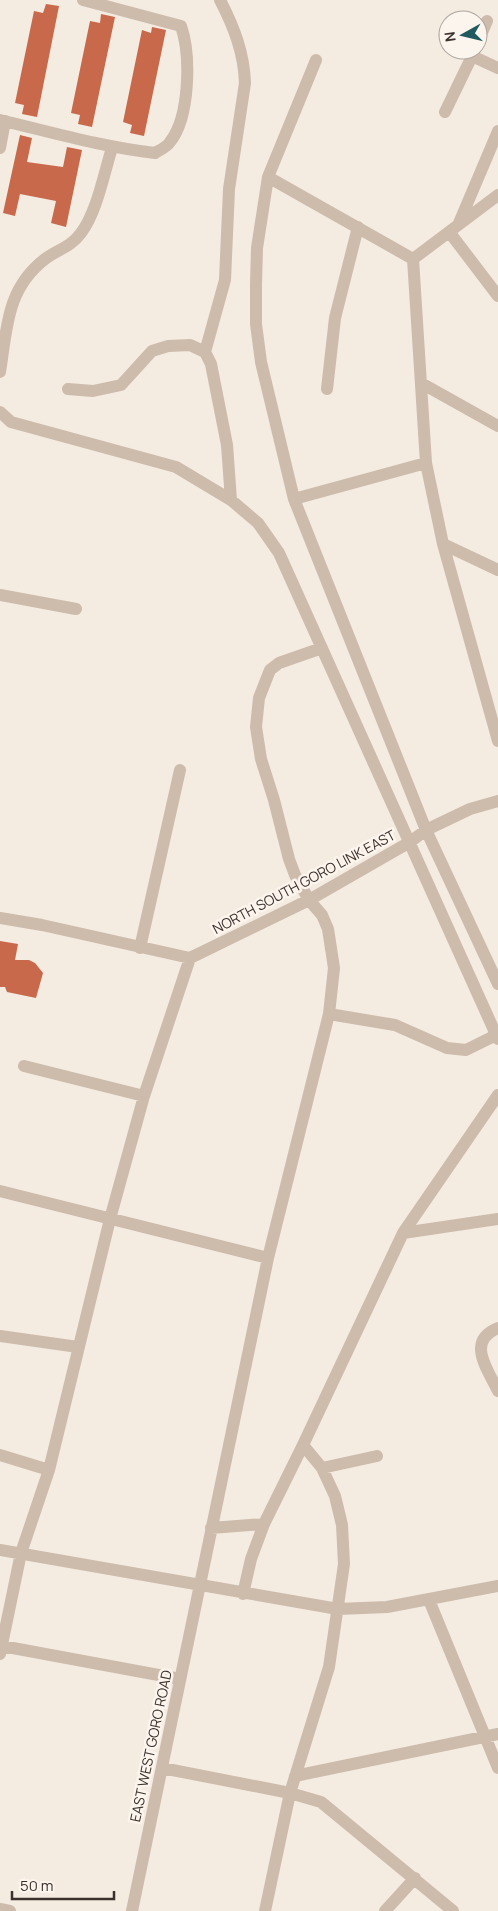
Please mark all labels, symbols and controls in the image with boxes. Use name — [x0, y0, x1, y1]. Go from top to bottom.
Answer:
north arrow — [438, 10, 488, 60]
text: N — [440, 31, 460, 43]
street label: NORTH SOUTH GORO LINK EAST — [209, 825, 399, 938]
street label: EAST WEST GORO ROAD — [125, 1668, 176, 1824]
scale bar — [12, 1868, 115, 1900]
text: 50 m — [20, 1875, 54, 1896]

